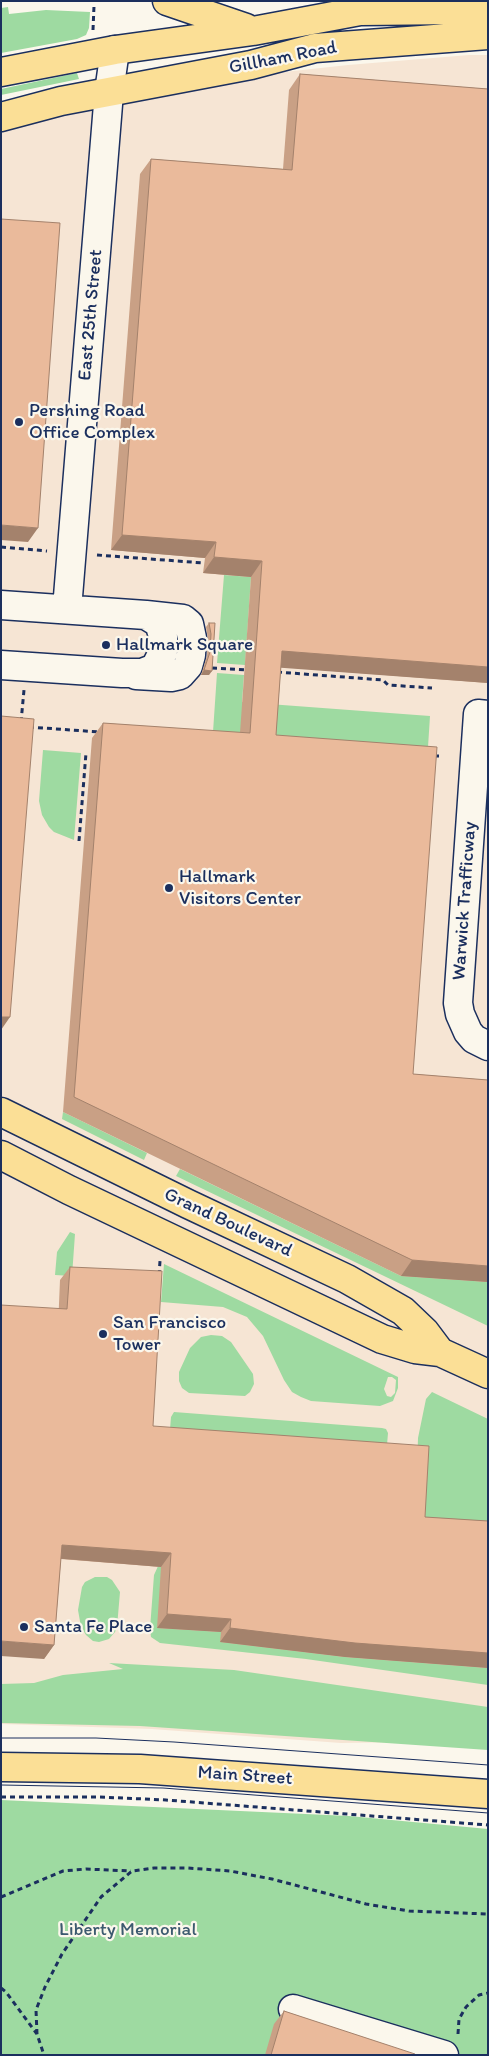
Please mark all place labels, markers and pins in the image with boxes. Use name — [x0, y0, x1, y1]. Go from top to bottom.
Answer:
place label: Pershing Road Office Complex — [29, 400, 155, 444]
marker: Pershing Road Office Complex — [13, 416, 25, 428]
place label: Hallmark Square — [116, 634, 253, 656]
marker: Hallmark Square — [100, 639, 112, 651]
place label: Hallmark Visitors Center — [179, 866, 301, 910]
marker: Hallmark Visitors Center — [163, 882, 175, 894]
place label: San Francisco Tower — [113, 1312, 226, 1356]
marker: San Francisco Tower — [97, 1328, 109, 1340]
place label: Santa Fe Place — [34, 1616, 152, 1638]
marker: Santa Fe Place — [18, 1621, 30, 1633]

